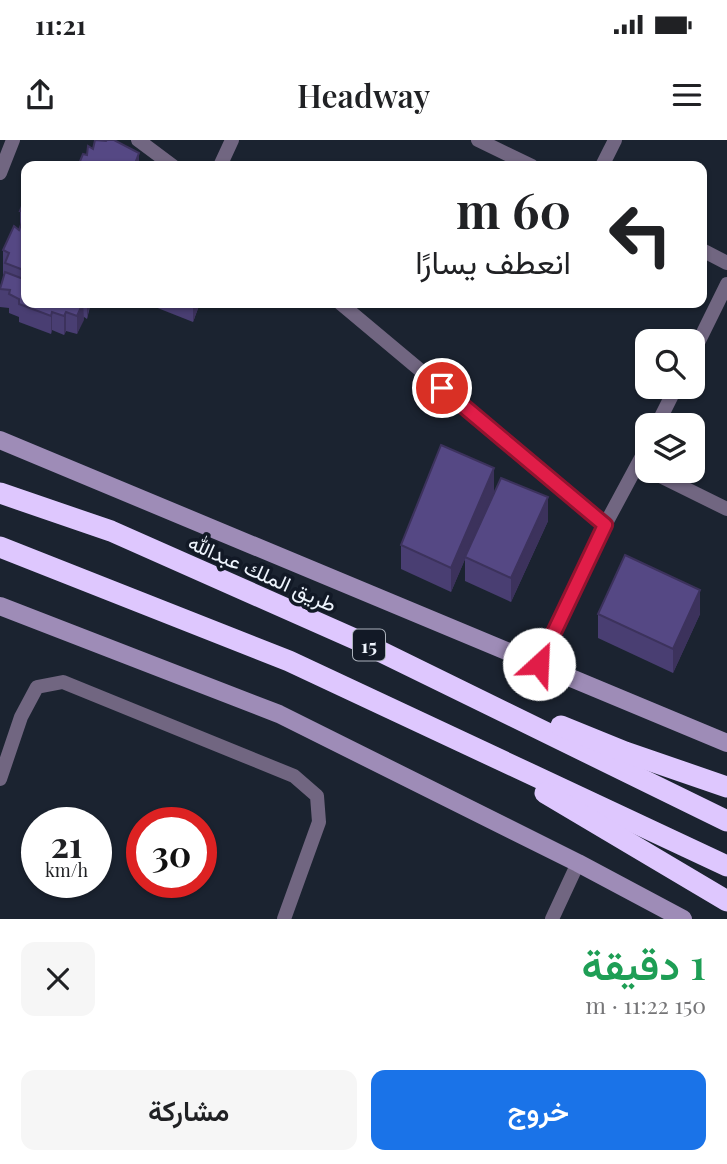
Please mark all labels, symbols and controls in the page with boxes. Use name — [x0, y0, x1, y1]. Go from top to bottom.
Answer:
text: 11:21 — [35, 7, 86, 42]
text: Headway — [297, 73, 430, 116]
icon: share — [21, 76, 59, 114]
icon: menu — [668, 76, 706, 114]
text: 60 m — [456, 176, 571, 241]
icon: left — [595, 189, 686, 280]
text: انعطف يسارًا — [415, 239, 571, 282]
map controls — [635, 329, 705, 483]
button: search — [635, 329, 705, 399]
pin — [412, 358, 472, 418]
icon: arrive — [423, 369, 461, 407]
button: layers — [635, 413, 705, 483]
street label: طريق الملك عبدالله — [184, 527, 342, 618]
position arrow — [502, 627, 576, 701]
road number: 15 — [353, 630, 385, 660]
speed limit sign: 30 — [126, 807, 217, 898]
text: 21 — [51, 820, 82, 867]
text: km/h — [45, 858, 88, 882]
text: 1 دقيقة — [581, 935, 706, 991]
button: close — [21, 942, 95, 1016]
text: 150 m · 11:22 — [586, 989, 706, 1020]
button: مشاركة — [21, 1070, 357, 1150]
button: خروج — [371, 1070, 706, 1150]

